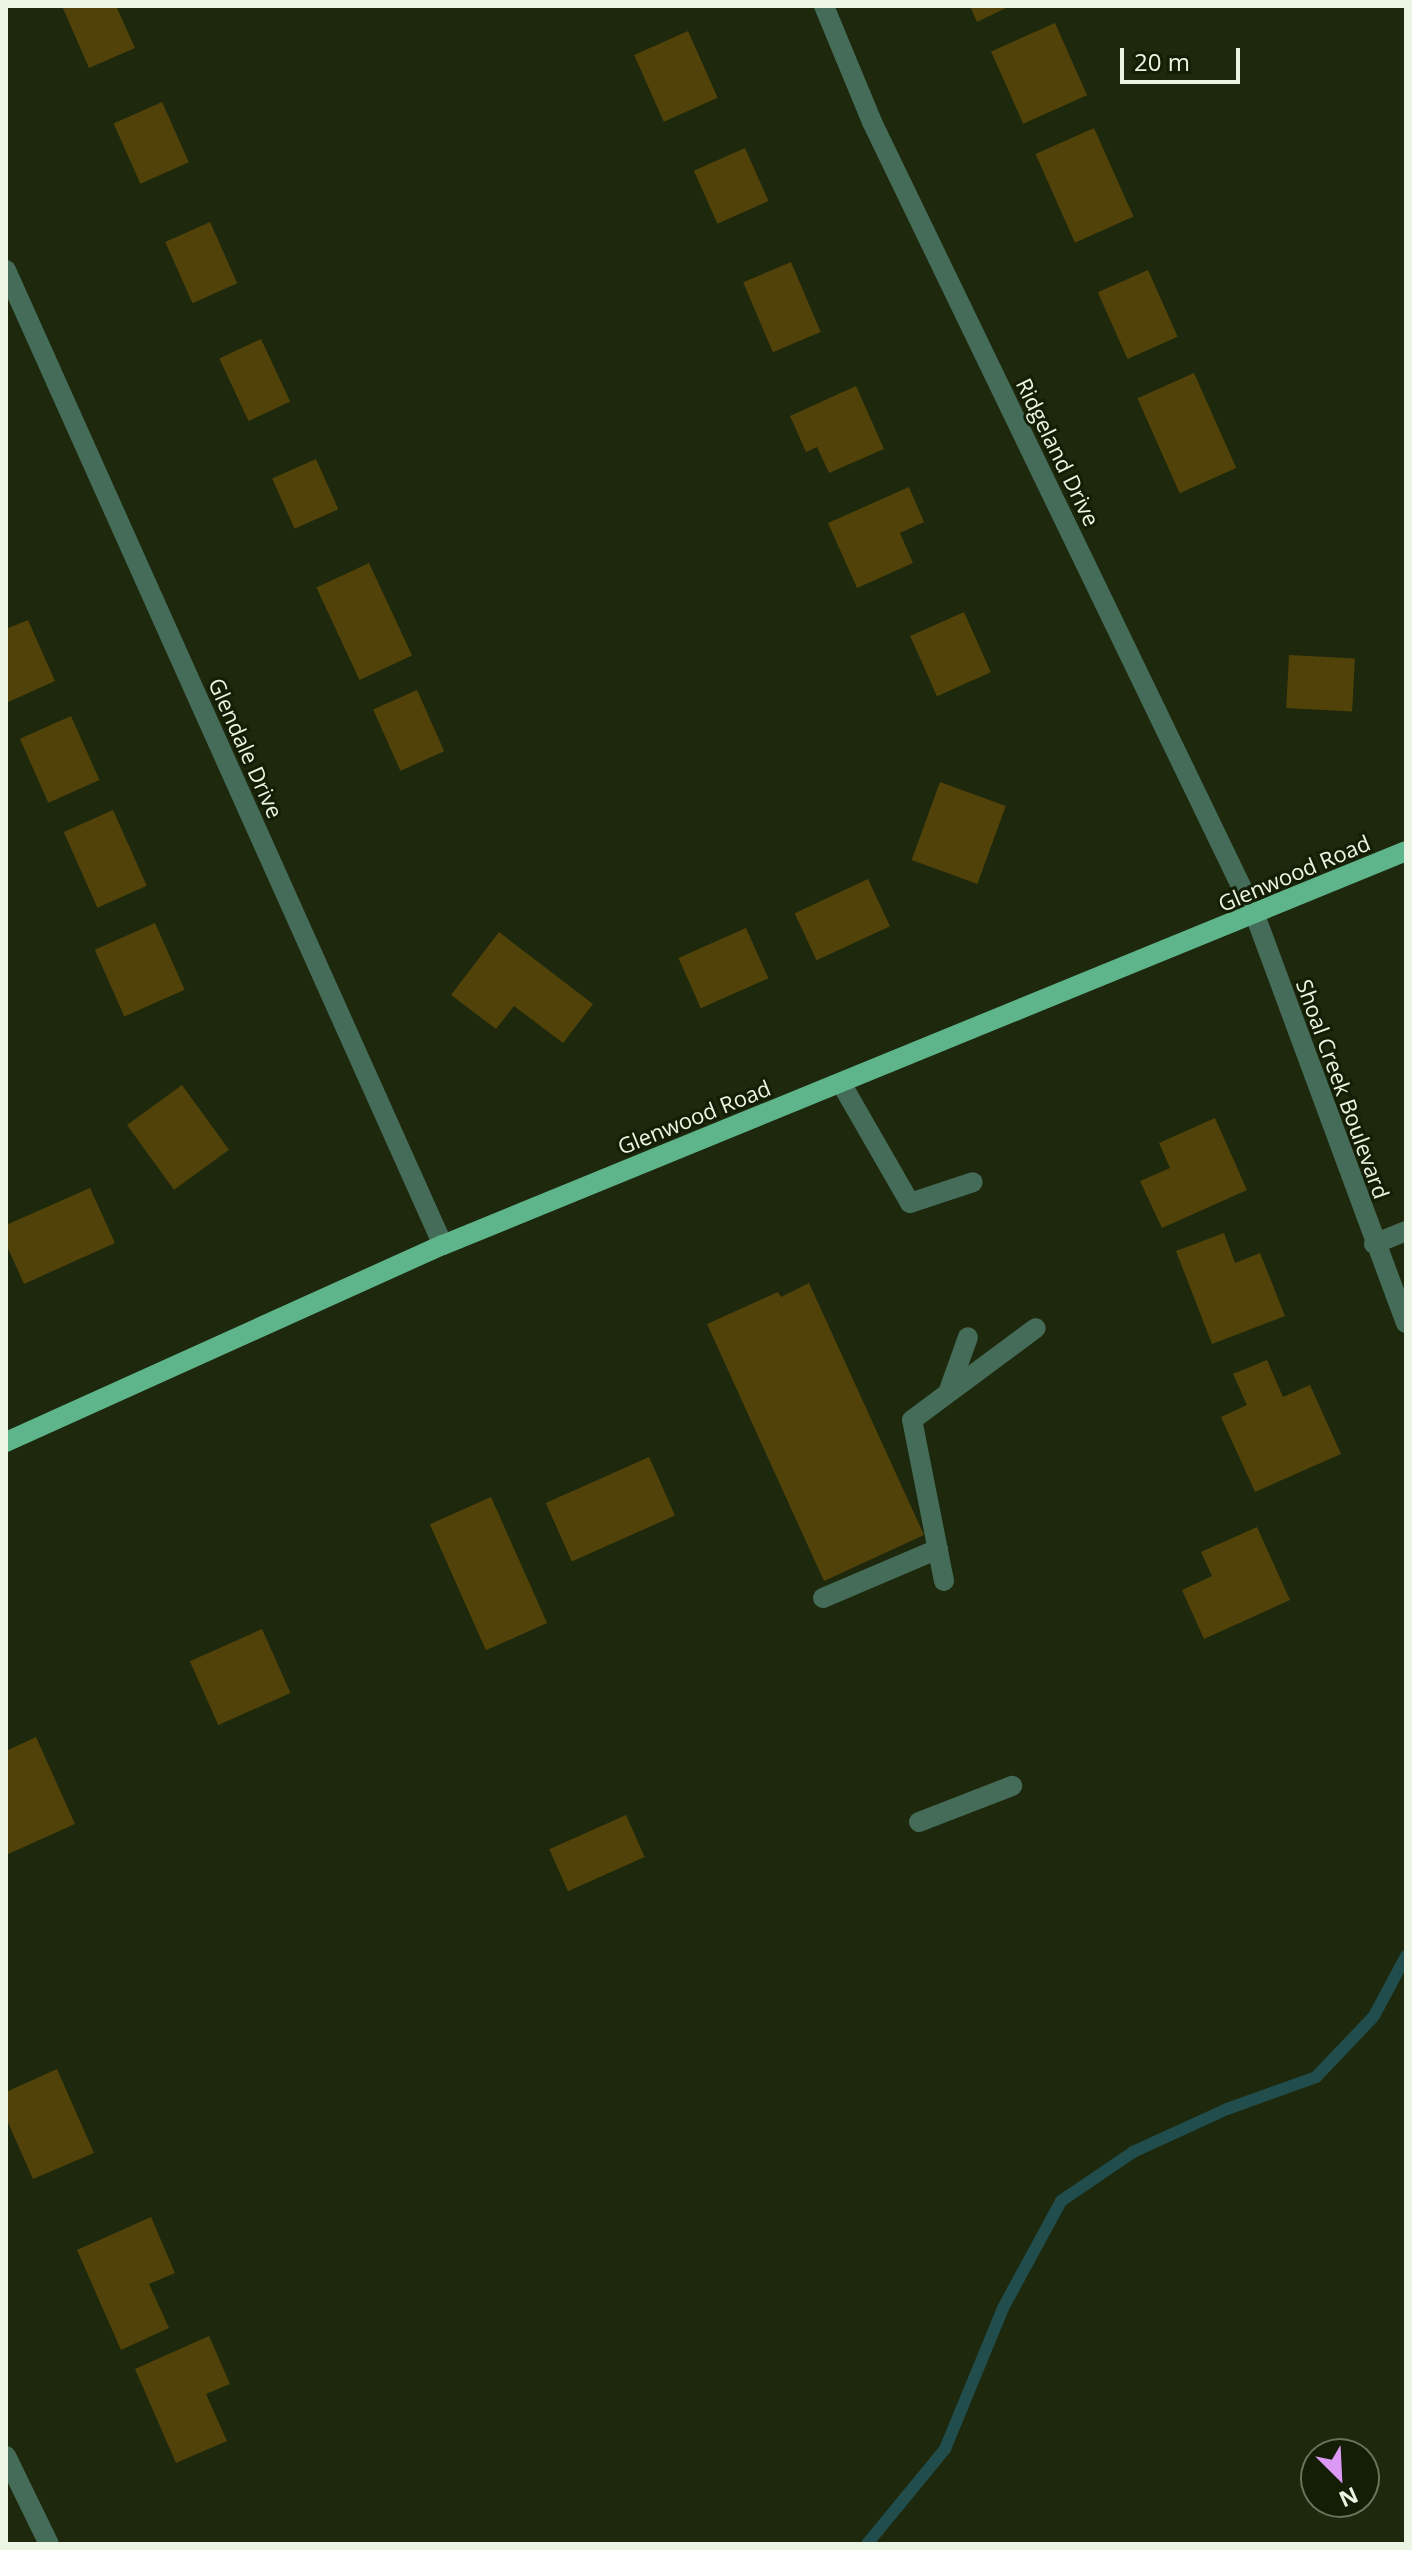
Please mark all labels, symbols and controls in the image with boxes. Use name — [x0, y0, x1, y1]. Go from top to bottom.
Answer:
scale bar — [1124, 32, 1244, 82]
text: 20 m — [1134, 45, 1190, 78]
street label: Ridgeland Drive — [1011, 374, 1105, 530]
street label: Glendale Drive — [203, 674, 289, 822]
street label: Glenwood Road — [1214, 829, 1374, 917]
street label: Shoal Creek Boulevard — [1291, 976, 1395, 1202]
street label: Glenwood Road — [614, 1074, 774, 1160]
north arrow — [1300, 2438, 1380, 2518]
text: N — [1335, 2481, 1363, 2515]

